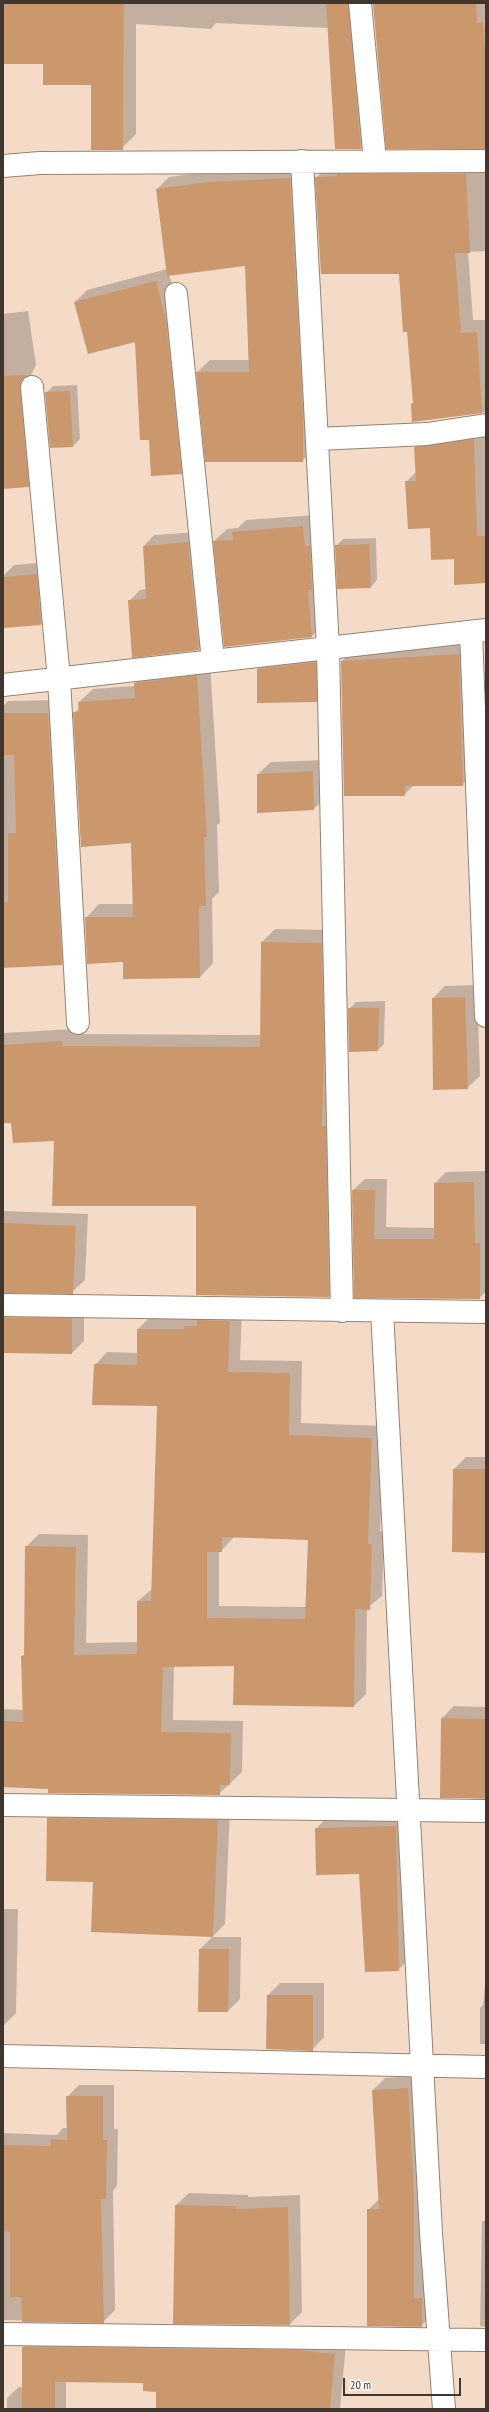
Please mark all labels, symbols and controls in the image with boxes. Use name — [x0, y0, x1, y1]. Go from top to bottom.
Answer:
scale bar — [345, 2370, 463, 2396]
text: 20 m — [350, 2377, 371, 2392]

